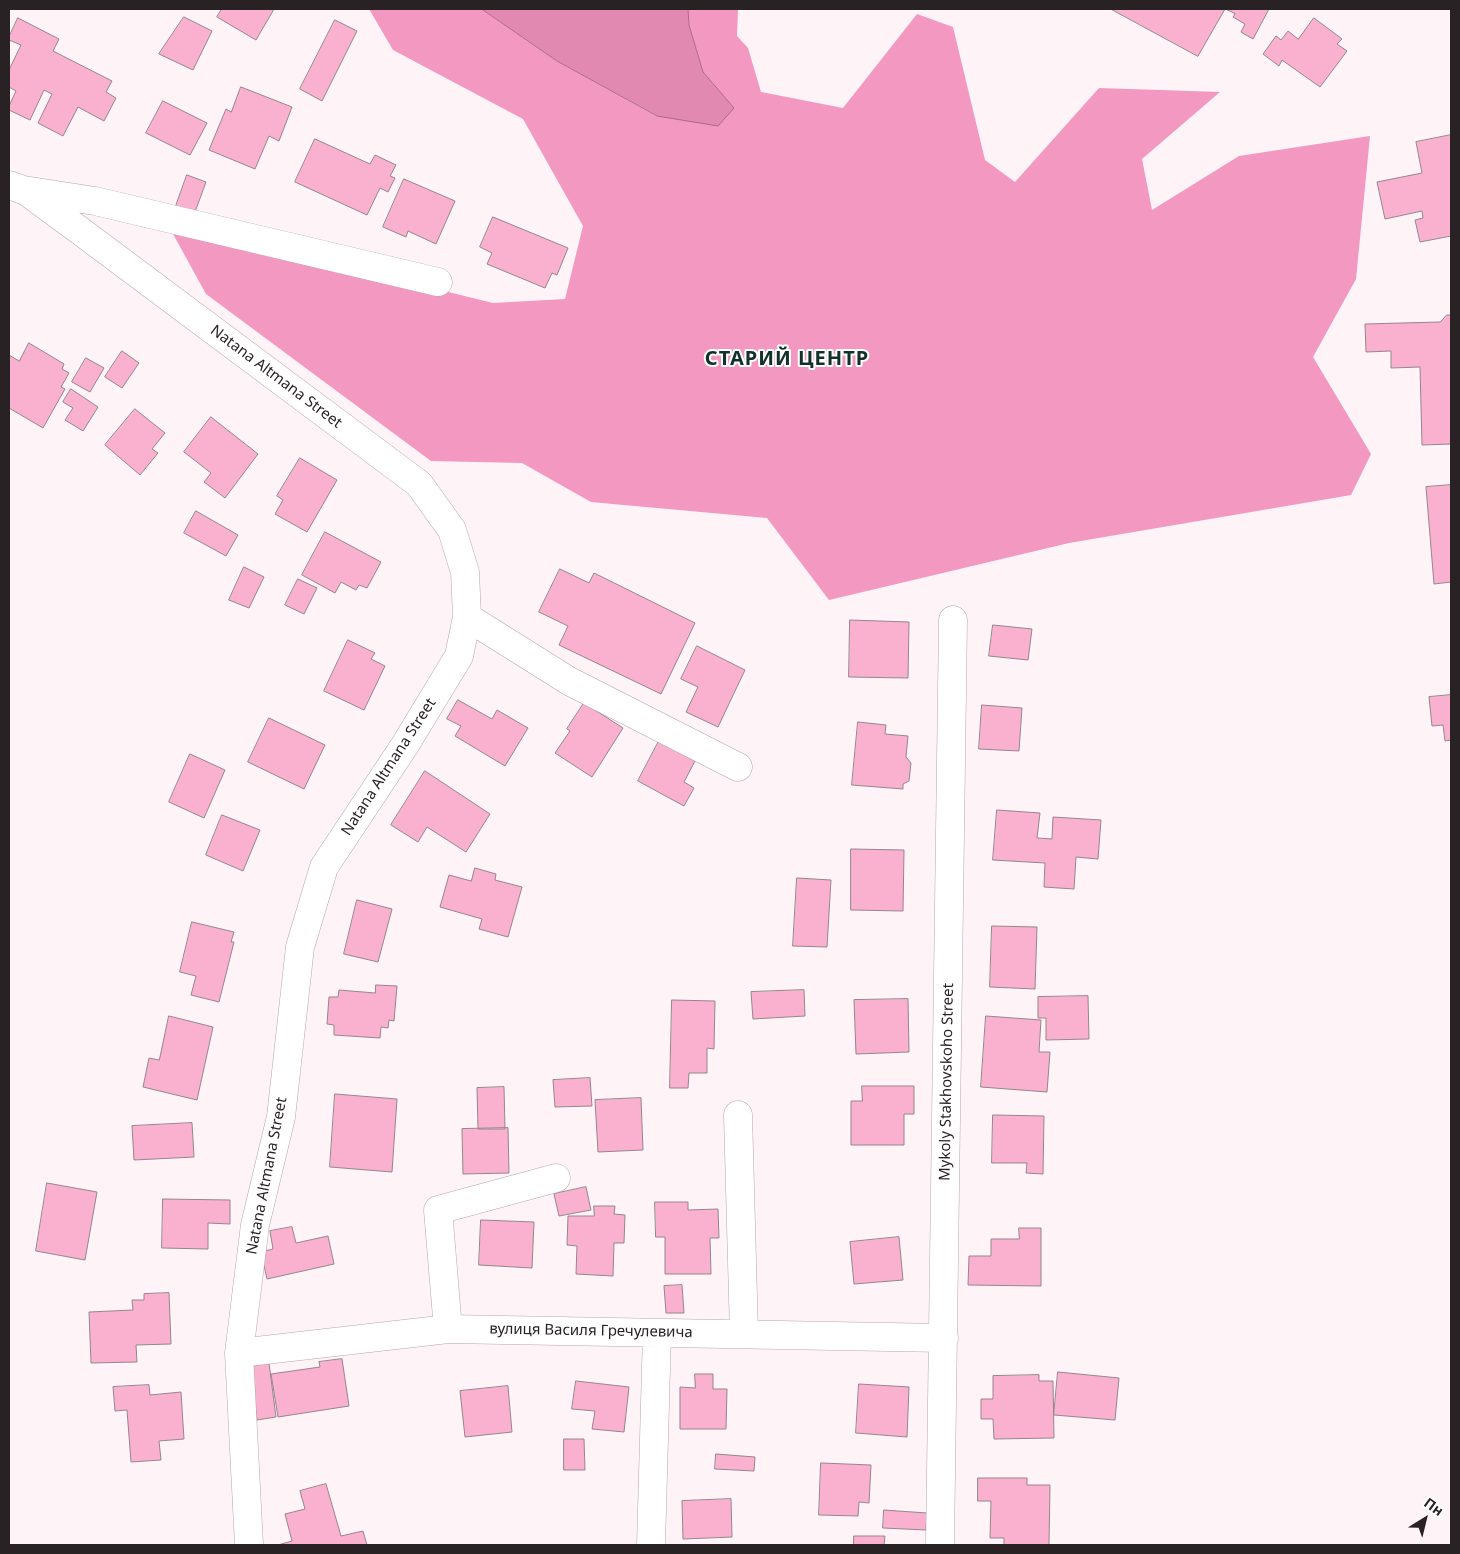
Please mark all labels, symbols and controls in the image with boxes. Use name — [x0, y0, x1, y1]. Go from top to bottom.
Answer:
street label: Natana Altmana Street — [207, 322, 345, 432]
district label: СТАРИЙ ЦЕНТР — [703, 347, 871, 371]
street label: Natana Altmana Street — [338, 695, 440, 839]
street label: Mykoly Stakhovskoho Street — [936, 983, 958, 1181]
street label: Natana Altmana Street — [243, 1096, 291, 1256]
street label: вулиця Василя Гречулевича — [489, 1320, 693, 1342]
text: Пн — [1420, 1493, 1448, 1520]
north arrow — [1400, 1494, 1450, 1544]

